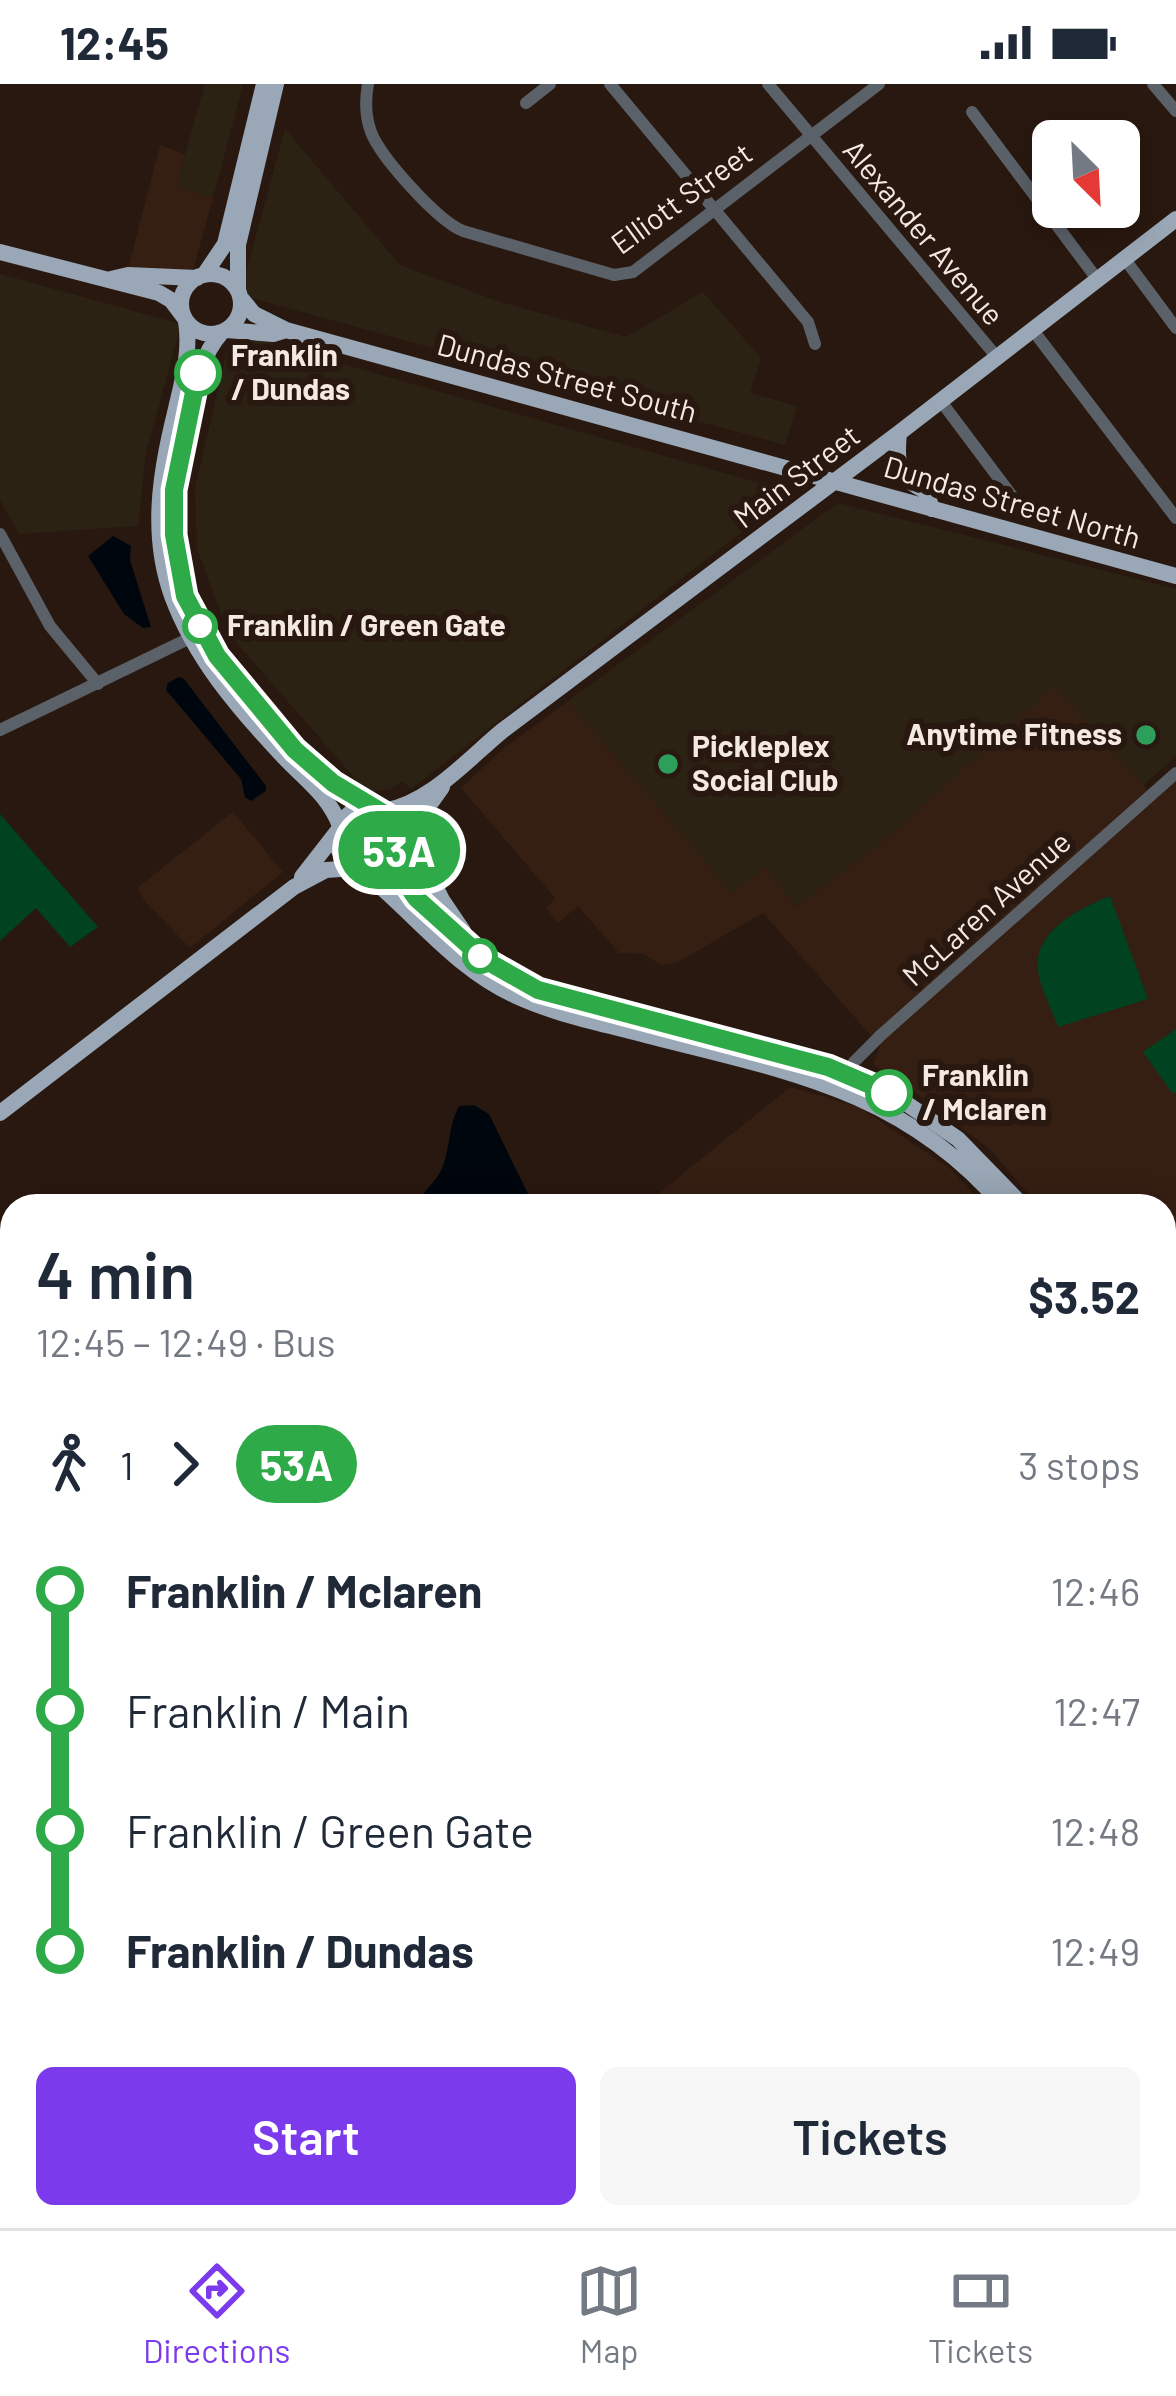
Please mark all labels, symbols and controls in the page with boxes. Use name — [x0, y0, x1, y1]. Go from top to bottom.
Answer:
text: 12:45 — [60, 15, 169, 69]
north arrow — [1032, 120, 1140, 228]
map controls — [1032, 120, 1140, 228]
street label: Alexander Avenue — [837, 132, 1013, 332]
street label: Elliott Street — [603, 134, 758, 261]
street label: Dundas Street South — [434, 325, 701, 429]
place label: Franklin / Dundas — [231, 336, 350, 406]
marker: Franklin / Dundas — [176, 351, 220, 395]
street label: Main Street — [726, 416, 866, 534]
street label: Dundas Street North — [880, 447, 1145, 555]
place label: Franklin / Green Gate — [227, 606, 506, 642]
marker: Franklin / Green Gate — [184, 610, 216, 642]
place label: Anytime Fitness — [906, 715, 1122, 751]
marker: Anytime Fitness — [1133, 722, 1159, 748]
place label: Pickleplex Social Club — [692, 727, 838, 797]
marker: Pickleplex Social Club — [655, 751, 681, 777]
line badge: 53A — [330, 811, 468, 889]
street label: McLaren Avenue — [894, 823, 1077, 992]
text: 53A — [362, 825, 436, 875]
unlabelled marker — [464, 940, 496, 972]
place label: Franklin / Mclaren — [922, 1056, 1047, 1126]
marker: Franklin / Mclaren — [867, 1071, 911, 1115]
text: 4 min — [36, 1233, 195, 1312]
text: $3.52 — [1028, 1269, 1140, 1323]
text: 12:45 – 12:49 · Bus — [36, 1318, 335, 1365]
icon: walk — [36, 1431, 102, 1497]
icon: forward — [152, 1431, 218, 1497]
text: 53A — [260, 1439, 333, 1489]
text: 1 — [120, 1441, 134, 1488]
text: 3 stops — [1018, 1441, 1140, 1488]
text: Franklin / Mclaren — [126, 1563, 482, 1617]
text: 12:46 — [1051, 1567, 1140, 1614]
text: Franklin / Main — [126, 1683, 410, 1737]
text: 12:47 — [1053, 1687, 1140, 1734]
text: Franklin / Green Gate — [126, 1803, 534, 1857]
text: 12:48 — [1050, 1807, 1140, 1854]
text: Franklin / Dundas — [126, 1923, 474, 1977]
text: 12:49 — [1050, 1927, 1140, 1974]
button: Start — [36, 2067, 576, 2205]
button: Tickets — [600, 2067, 1140, 2205]
tab: Directions — [143, 2258, 290, 2370]
tab: Map — [576, 2258, 642, 2370]
tab: Tickets — [928, 2258, 1033, 2370]

